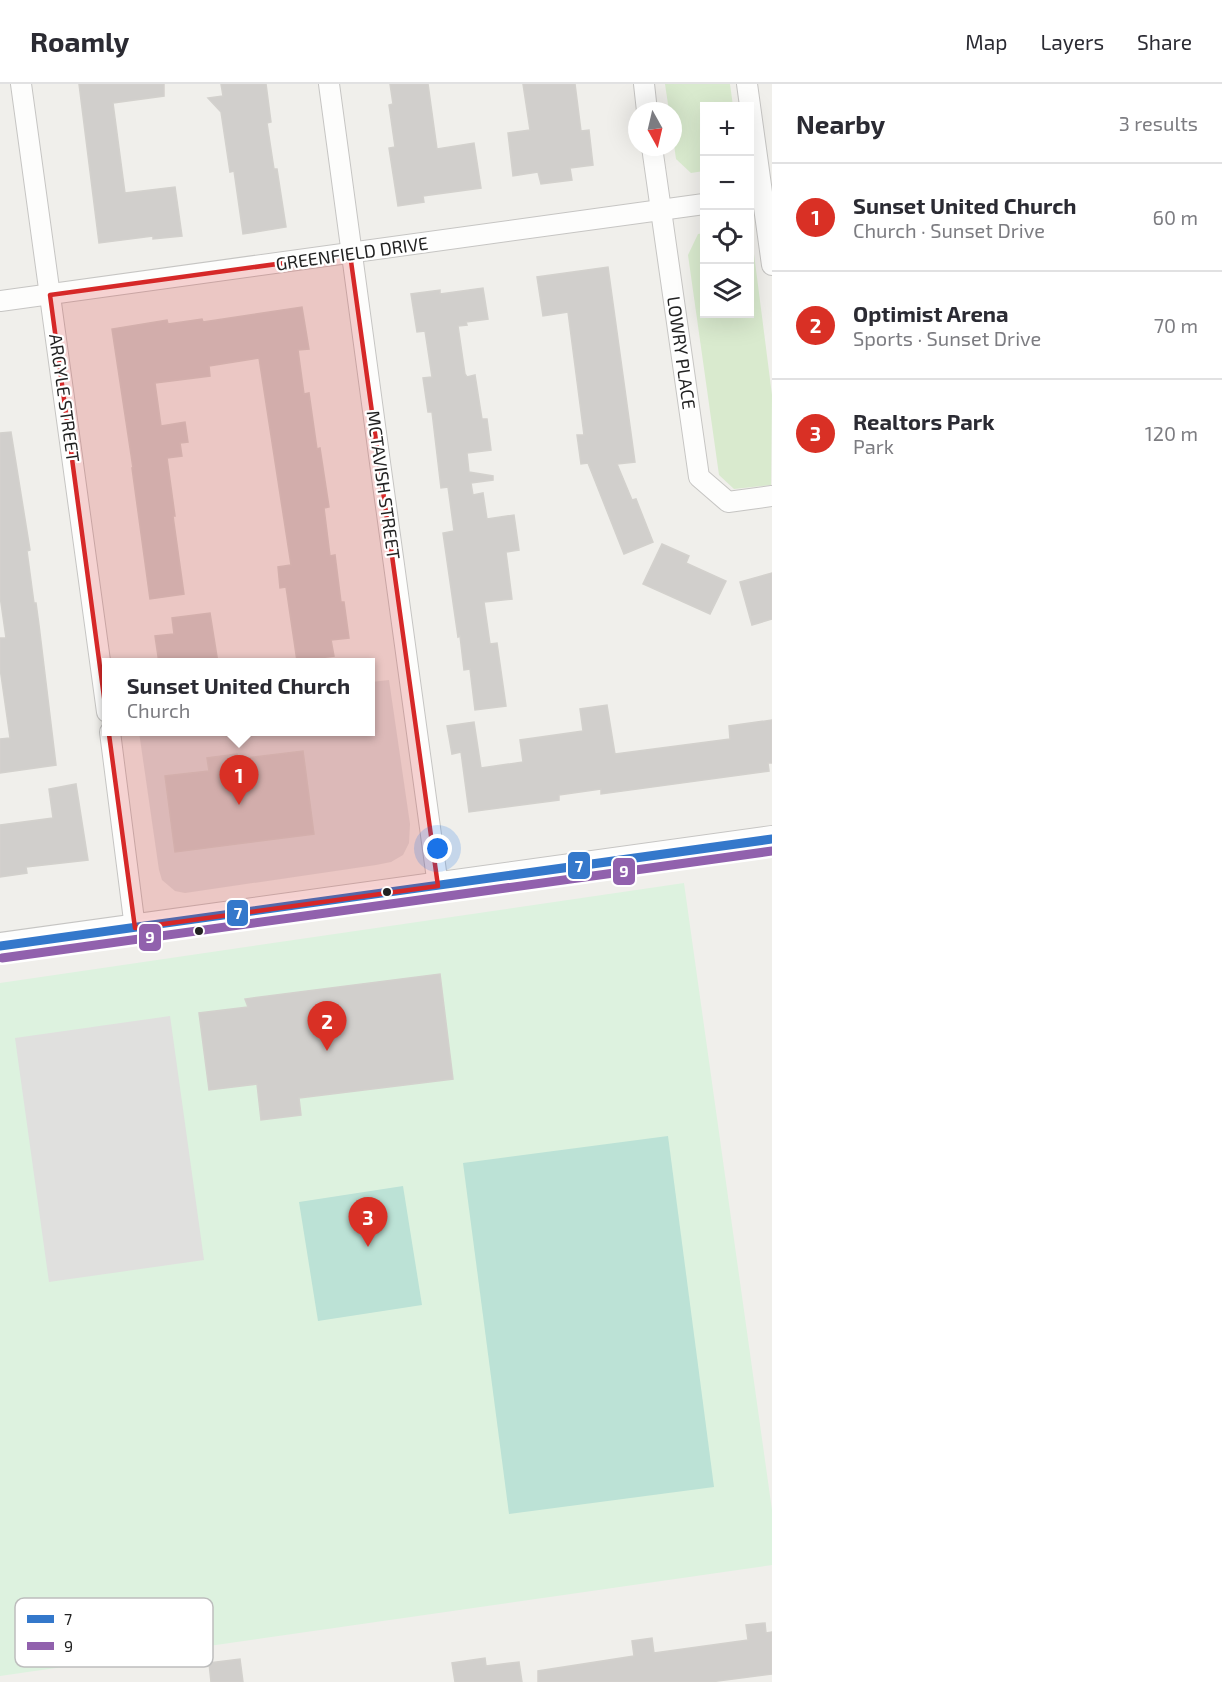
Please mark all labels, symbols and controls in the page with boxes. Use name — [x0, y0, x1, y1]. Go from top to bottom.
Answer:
text: Roamly — [30, 24, 129, 58]
text: Map — [965, 29, 1007, 54]
text: Layers — [1040, 29, 1104, 54]
text: Share — [1137, 29, 1192, 54]
north arrow — [628, 102, 682, 156]
map controls — [700, 102, 754, 318]
button: + — [700, 102, 754, 156]
text: Nearby — [796, 108, 885, 139]
text: 3 results — [1119, 111, 1198, 135]
button: − — [700, 156, 754, 210]
text: Sunset United Church — [853, 192, 1077, 218]
text: 1 — [811, 205, 820, 229]
text: 60 m — [1153, 205, 1198, 229]
button: locate — [700, 210, 754, 264]
text: Church · Sunset Drive — [853, 218, 1045, 242]
street label: GREENFIELD DRIVE — [274, 231, 430, 275]
button: layers — [700, 264, 754, 318]
street label: LOWRY PLACE — [663, 295, 701, 411]
text: Optimist Arena — [853, 300, 1009, 326]
text: 2 — [810, 313, 821, 337]
text: 70 m — [1154, 313, 1198, 337]
text: Sports · Sunset Drive — [853, 326, 1041, 350]
street label: ARGYLE STREET — [45, 332, 85, 464]
text: Realtors Park — [853, 408, 995, 434]
street label: MCTAVISH STREET — [363, 409, 405, 561]
text: 3 — [810, 421, 821, 445]
text: 120 m — [1145, 421, 1198, 445]
text: Park — [853, 434, 894, 458]
popup — [102, 658, 375, 736]
text: Sunset United Church — [127, 672, 350, 698]
text: Church — [127, 698, 190, 722]
pin: 1 — [220, 756, 258, 805]
your location — [423, 834, 452, 863]
line badge: 7 — [567, 851, 591, 880]
text: 7 — [575, 856, 584, 875]
line badge: 9 — [612, 857, 636, 886]
text: 9 — [619, 861, 629, 880]
unlabelled marker — [381, 886, 393, 898]
line badge: 7 — [226, 899, 249, 927]
text: 7 — [234, 903, 243, 922]
line badge: 9 — [138, 923, 162, 952]
unlabelled marker — [193, 925, 205, 937]
text: 9 — [145, 927, 155, 946]
pin: 2 — [308, 1002, 346, 1051]
pin: 3 — [348, 1198, 388, 1247]
legend — [15, 1598, 213, 1667]
text: 7 — [64, 1609, 72, 1628]
text: 9 — [64, 1636, 73, 1655]

